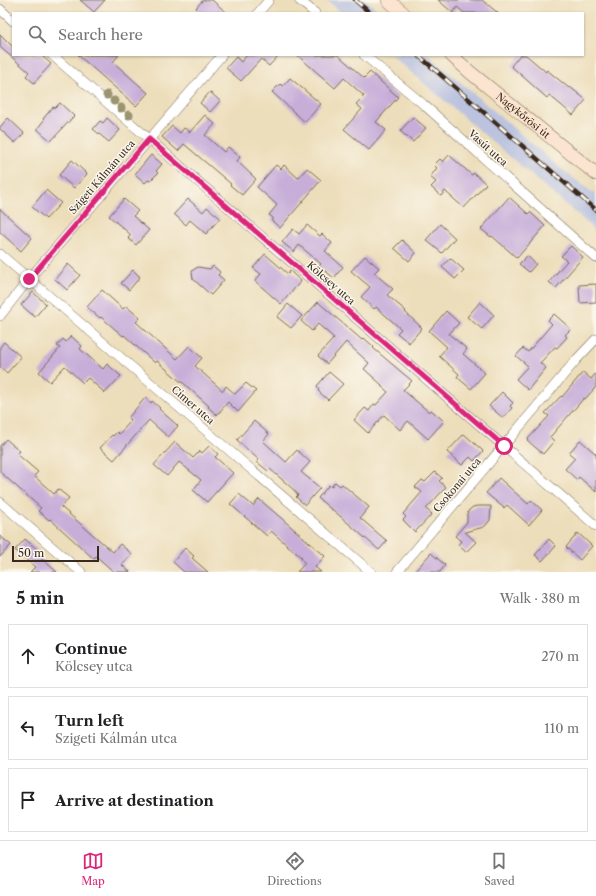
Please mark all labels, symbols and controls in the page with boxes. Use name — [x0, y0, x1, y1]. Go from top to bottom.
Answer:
search box — [12, 12, 584, 56]
icon: search — [26, 23, 48, 45]
text: Search here — [58, 25, 143, 44]
street label: Nagykőrösi út — [494, 90, 553, 141]
street label: Vasút utca — [465, 126, 511, 169]
street label: Szigeti Kálmán utca — [66, 137, 138, 217]
street label: Kölcsey utca — [304, 259, 358, 308]
route end — [20, 270, 38, 288]
street label: Címer utca — [169, 383, 218, 428]
route start — [495, 437, 513, 455]
street label: Csokonai utca — [430, 455, 484, 515]
scale bar — [12, 544, 99, 563]
text: 50 m — [18, 546, 44, 560]
text: 5 min — [16, 588, 64, 608]
text: Walk · 380 m — [500, 590, 580, 606]
text: Continue — [55, 639, 127, 658]
icon: ahead — [17, 645, 39, 667]
text: 270 m — [541, 648, 579, 664]
text: Kölcsey utca — [55, 658, 133, 674]
text: Turn left — [55, 711, 124, 730]
icon: left — [17, 717, 39, 739]
text: 110 m — [544, 720, 579, 736]
text: Szigeti Kálmán utca — [55, 730, 177, 746]
icon: arrive — [17, 789, 39, 811]
text: Arrive at destination — [55, 791, 214, 810]
tab: Map — [81, 850, 105, 888]
tab: Directions — [267, 850, 322, 888]
tab: Saved — [484, 850, 515, 888]

